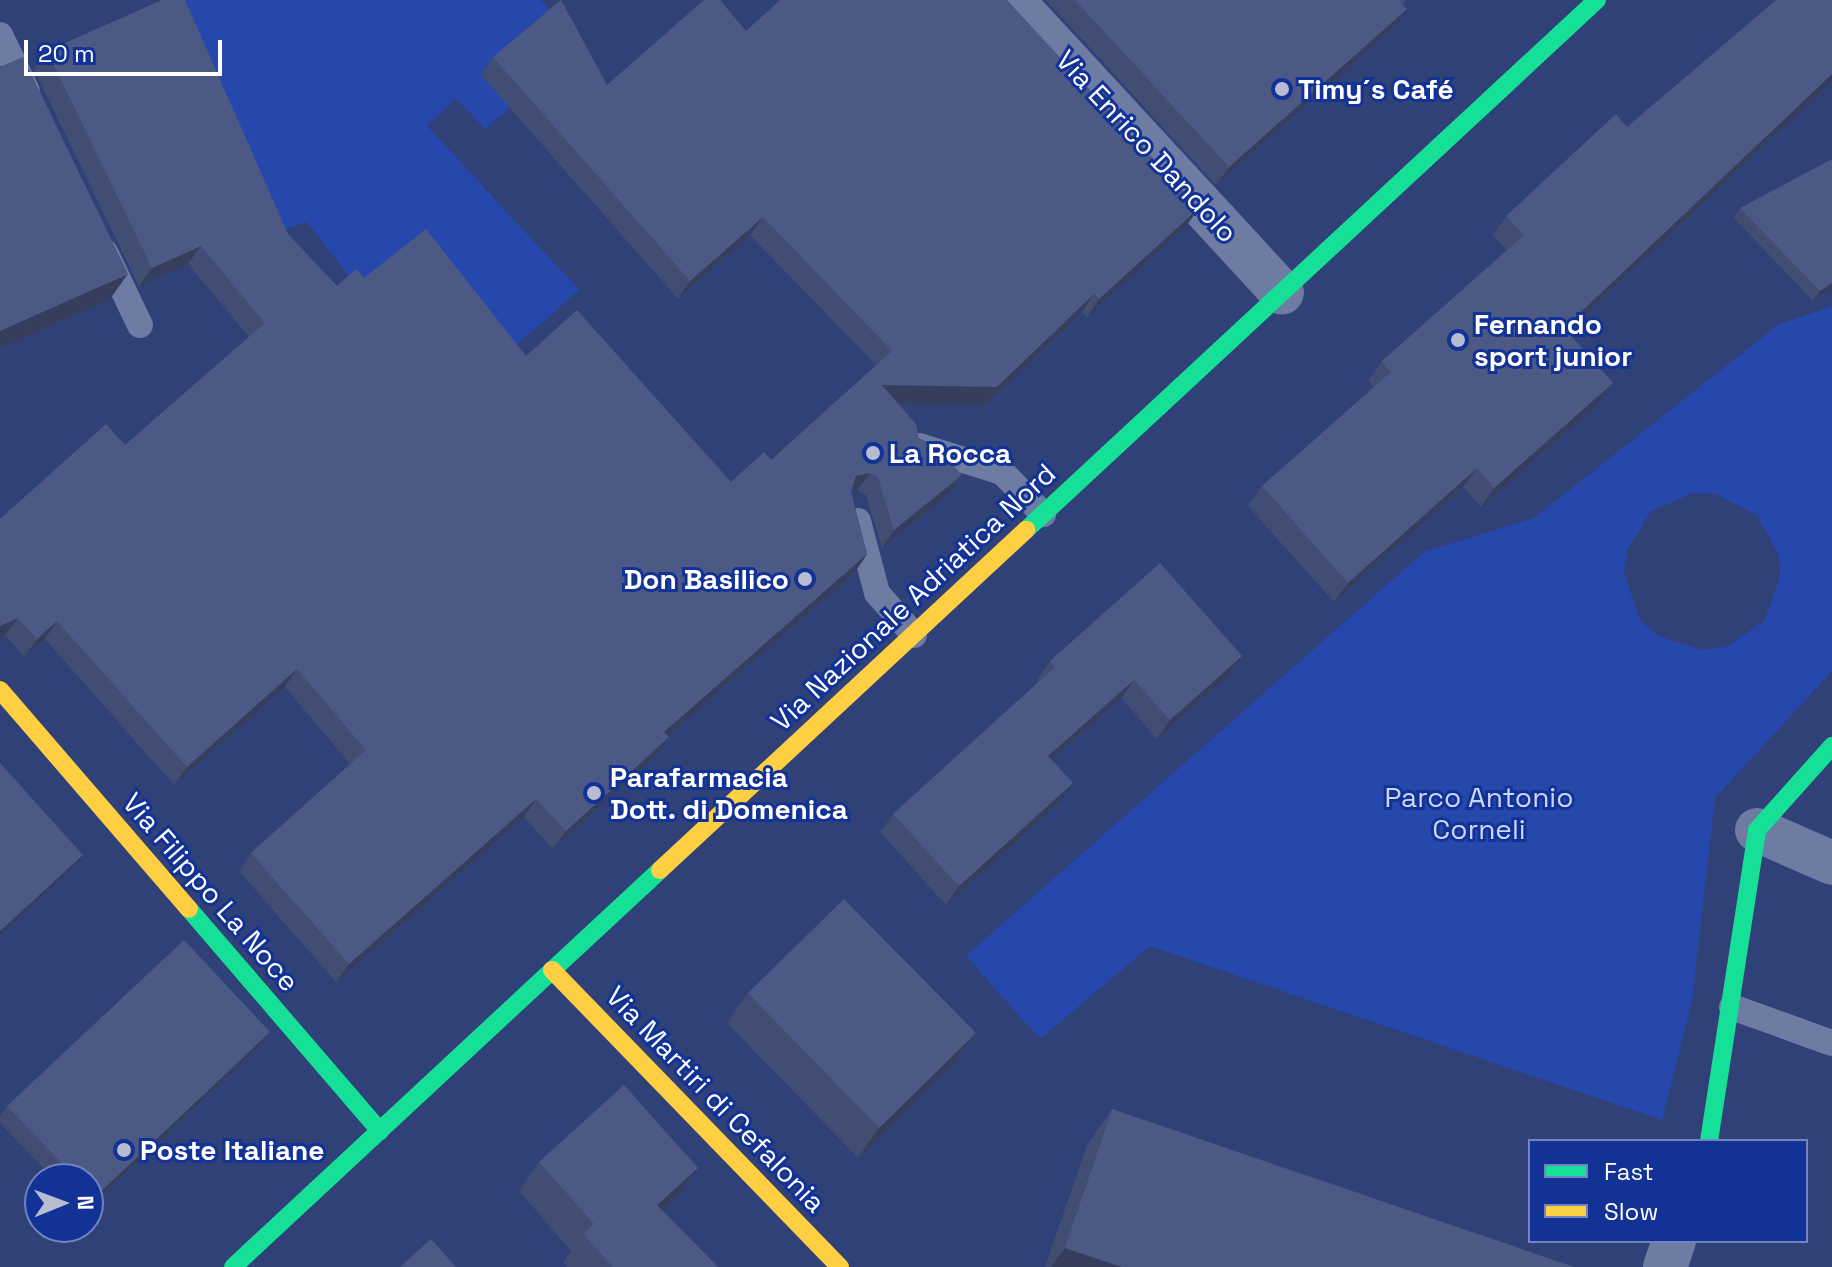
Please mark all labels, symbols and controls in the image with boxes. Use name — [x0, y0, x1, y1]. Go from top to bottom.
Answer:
scale bar — [28, 24, 226, 74]
text: 20 m — [38, 38, 95, 69]
street label: Via Enrico Dandolo — [1049, 43, 1245, 249]
place label: Timy´s Café — [1298, 72, 1454, 106]
marker: Timy´s Café — [1273, 80, 1291, 98]
place label: Fernando sport junior — [1474, 307, 1632, 373]
marker: Fernando sport junior — [1449, 331, 1467, 349]
place label: La Rocca — [889, 436, 1011, 470]
marker: La Rocca — [864, 444, 882, 462]
street label: Via Nazionale Adriatica Nord — [764, 456, 1062, 738]
place label: Don Basilico — [624, 562, 789, 596]
marker: Don Basilico — [796, 570, 814, 588]
place label: Parafarmacia Dott. di Domenica — [610, 760, 849, 826]
park label: Parco Antonio Corneli — [1384, 780, 1574, 846]
marker: Parafarmacia Dott. di Domenica — [585, 784, 603, 802]
street label: Via Filippo La Noce — [116, 786, 306, 998]
street label: Via Martiri di Cefalonia — [599, 979, 833, 1219]
place label: Poste Italiane — [140, 1133, 324, 1167]
legend — [1528, 1139, 1808, 1243]
marker: Poste Italiane — [115, 1141, 133, 1159]
text: Fast — [1604, 1156, 1654, 1187]
north arrow — [24, 1163, 104, 1243]
text: N — [72, 1195, 100, 1210]
text: Slow — [1604, 1196, 1658, 1227]

